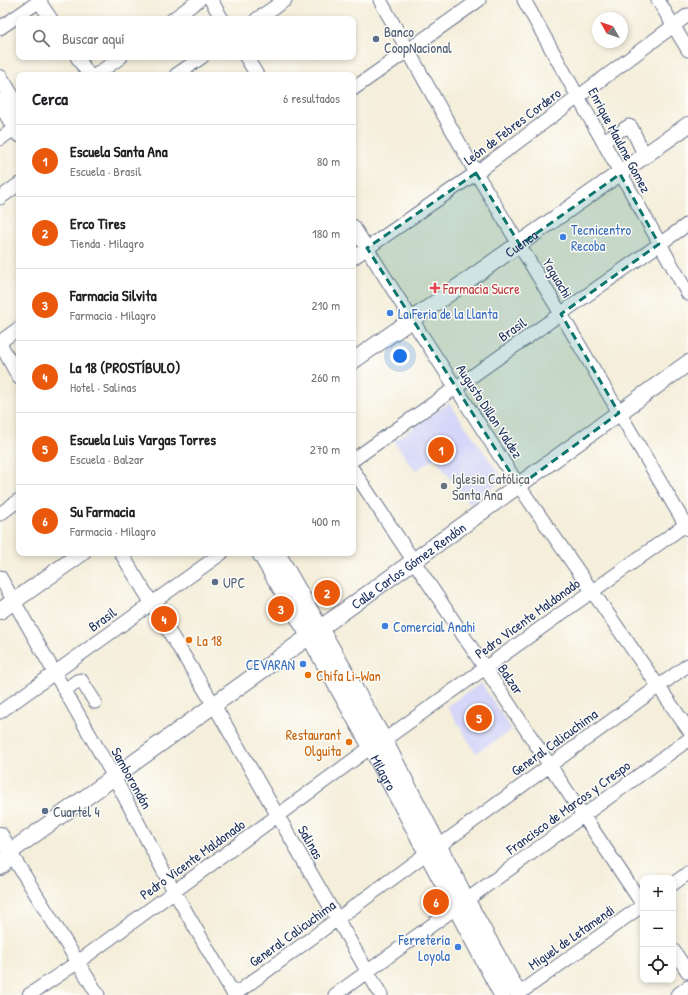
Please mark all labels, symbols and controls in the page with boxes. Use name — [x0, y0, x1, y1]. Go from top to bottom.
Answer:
north arrow — [592, 12, 628, 48]
search box — [16, 16, 356, 60]
place label: Banco CoopNacional — [384, 22, 452, 58]
icon: search — [30, 27, 52, 49]
text: Buscar aquí — [62, 28, 125, 49]
marker: Banco CoopNacional — [371, 34, 381, 44]
street label: León de Febres Cordero — [460, 83, 565, 169]
street label: Enrique Maulme Gomez — [583, 84, 656, 197]
text: Cerca — [32, 87, 68, 110]
text: 6 resultados — [283, 89, 340, 107]
text: Escuela Santa Ana — [70, 141, 168, 162]
text: 1 — [43, 152, 47, 170]
text: 80 m — [317, 152, 340, 170]
text: Escuela · Brasil — [70, 162, 141, 180]
text: Erco Tires — [70, 213, 126, 234]
place label: Tecnicentro Recoba — [571, 220, 632, 255]
text: 2 — [42, 224, 48, 242]
text: 180 m — [312, 224, 340, 242]
street label: Cuenca — [500, 224, 541, 261]
marker: Tecnicentro Recoba — [558, 232, 568, 242]
text: Tienda · Milagro — [70, 234, 144, 252]
street label: Yaguachi — [538, 254, 577, 302]
place label: Farmacia Sucre — [442, 279, 520, 298]
marker: Farmacia Sucre — [430, 283, 440, 293]
text: Farmacia Silvita — [70, 285, 157, 306]
text: 3 — [42, 296, 48, 314]
text: 210 m — [312, 296, 340, 314]
place label: La Feria de la Llanta — [398, 304, 498, 323]
text: Farmacia · Milagro — [70, 306, 156, 324]
marker: La Feria de la Llanta — [385, 308, 395, 318]
street label: Brasil — [494, 312, 530, 345]
your location — [390, 346, 410, 366]
text: La 18 (PROSTÍBULO) — [70, 357, 180, 378]
street label: Augusto Dillon Valdez — [452, 360, 528, 462]
text: 4 — [43, 368, 47, 386]
text: 260 m — [311, 368, 340, 386]
text: Hotel · Salinas — [70, 378, 136, 396]
text: Escuela Luis Vargas Torres — [70, 429, 216, 450]
pin: 1 — [428, 435, 454, 465]
text: 5 — [42, 440, 48, 458]
text: 270 m — [310, 440, 340, 458]
text: Escuela · Balzar — [70, 450, 144, 468]
place label: Iglesia Católica Santa Ana — [452, 469, 530, 504]
marker: Iglesia Católica Santa Ana — [439, 481, 449, 491]
text: Su Farmacia — [70, 501, 135, 522]
text: 6 — [42, 512, 48, 530]
text: 400 m — [312, 512, 340, 530]
street label: Calle Carlos Gómez Rendón — [347, 517, 469, 613]
text: Farmacia · Milagro — [70, 522, 156, 540]
place label: UPC — [223, 573, 245, 592]
street label: Pedro Vicente Maldonado — [471, 573, 584, 663]
marker: UPC — [210, 577, 220, 587]
pin: 2 — [314, 578, 340, 608]
pin: 3 — [268, 594, 294, 624]
street label: Brasil — [84, 602, 120, 636]
pin: 4 — [151, 604, 177, 634]
place label: Comercial Anahi — [393, 617, 475, 636]
marker: Comercial Anahi — [380, 621, 390, 631]
place label: La 18 — [197, 631, 222, 650]
marker: La 18 — [184, 635, 194, 645]
place label: CEVARAN — [246, 655, 295, 674]
marker: CEVARAN — [298, 659, 308, 669]
street label: Balzar — [494, 660, 528, 699]
place label: Chifa Li-Wan — [316, 666, 381, 685]
marker: Chifa Li-Wan — [303, 670, 313, 680]
pin: 5 — [466, 703, 492, 733]
street label: General Calicuchima — [507, 704, 601, 780]
place label: Restaurant Olguita — [286, 725, 342, 761]
marker: Restaurant Olguita — [344, 737, 354, 747]
street label: Samborondón — [107, 744, 157, 812]
street label: Milagro — [367, 751, 402, 794]
street label: Francisco de Marcos y Crespo — [501, 755, 635, 860]
place label: Cuartel 4 — [53, 802, 100, 821]
marker: Cuartel 4 — [40, 806, 50, 816]
street label: Pedro Vicente Maldonado — [136, 814, 249, 904]
street label: Salinas — [294, 822, 328, 862]
map controls — [640, 875, 676, 983]
button: + — [640, 875, 676, 911]
pin: 6 — [423, 887, 449, 917]
street label: General Calicuchima — [245, 895, 339, 971]
street label: Miguel de Letamendi — [524, 900, 618, 975]
button: − — [640, 911, 676, 947]
place label: Ferretería Loyola — [397, 930, 451, 966]
marker: Ferretería Loyola — [453, 942, 463, 952]
button: locate — [640, 947, 676, 983]

